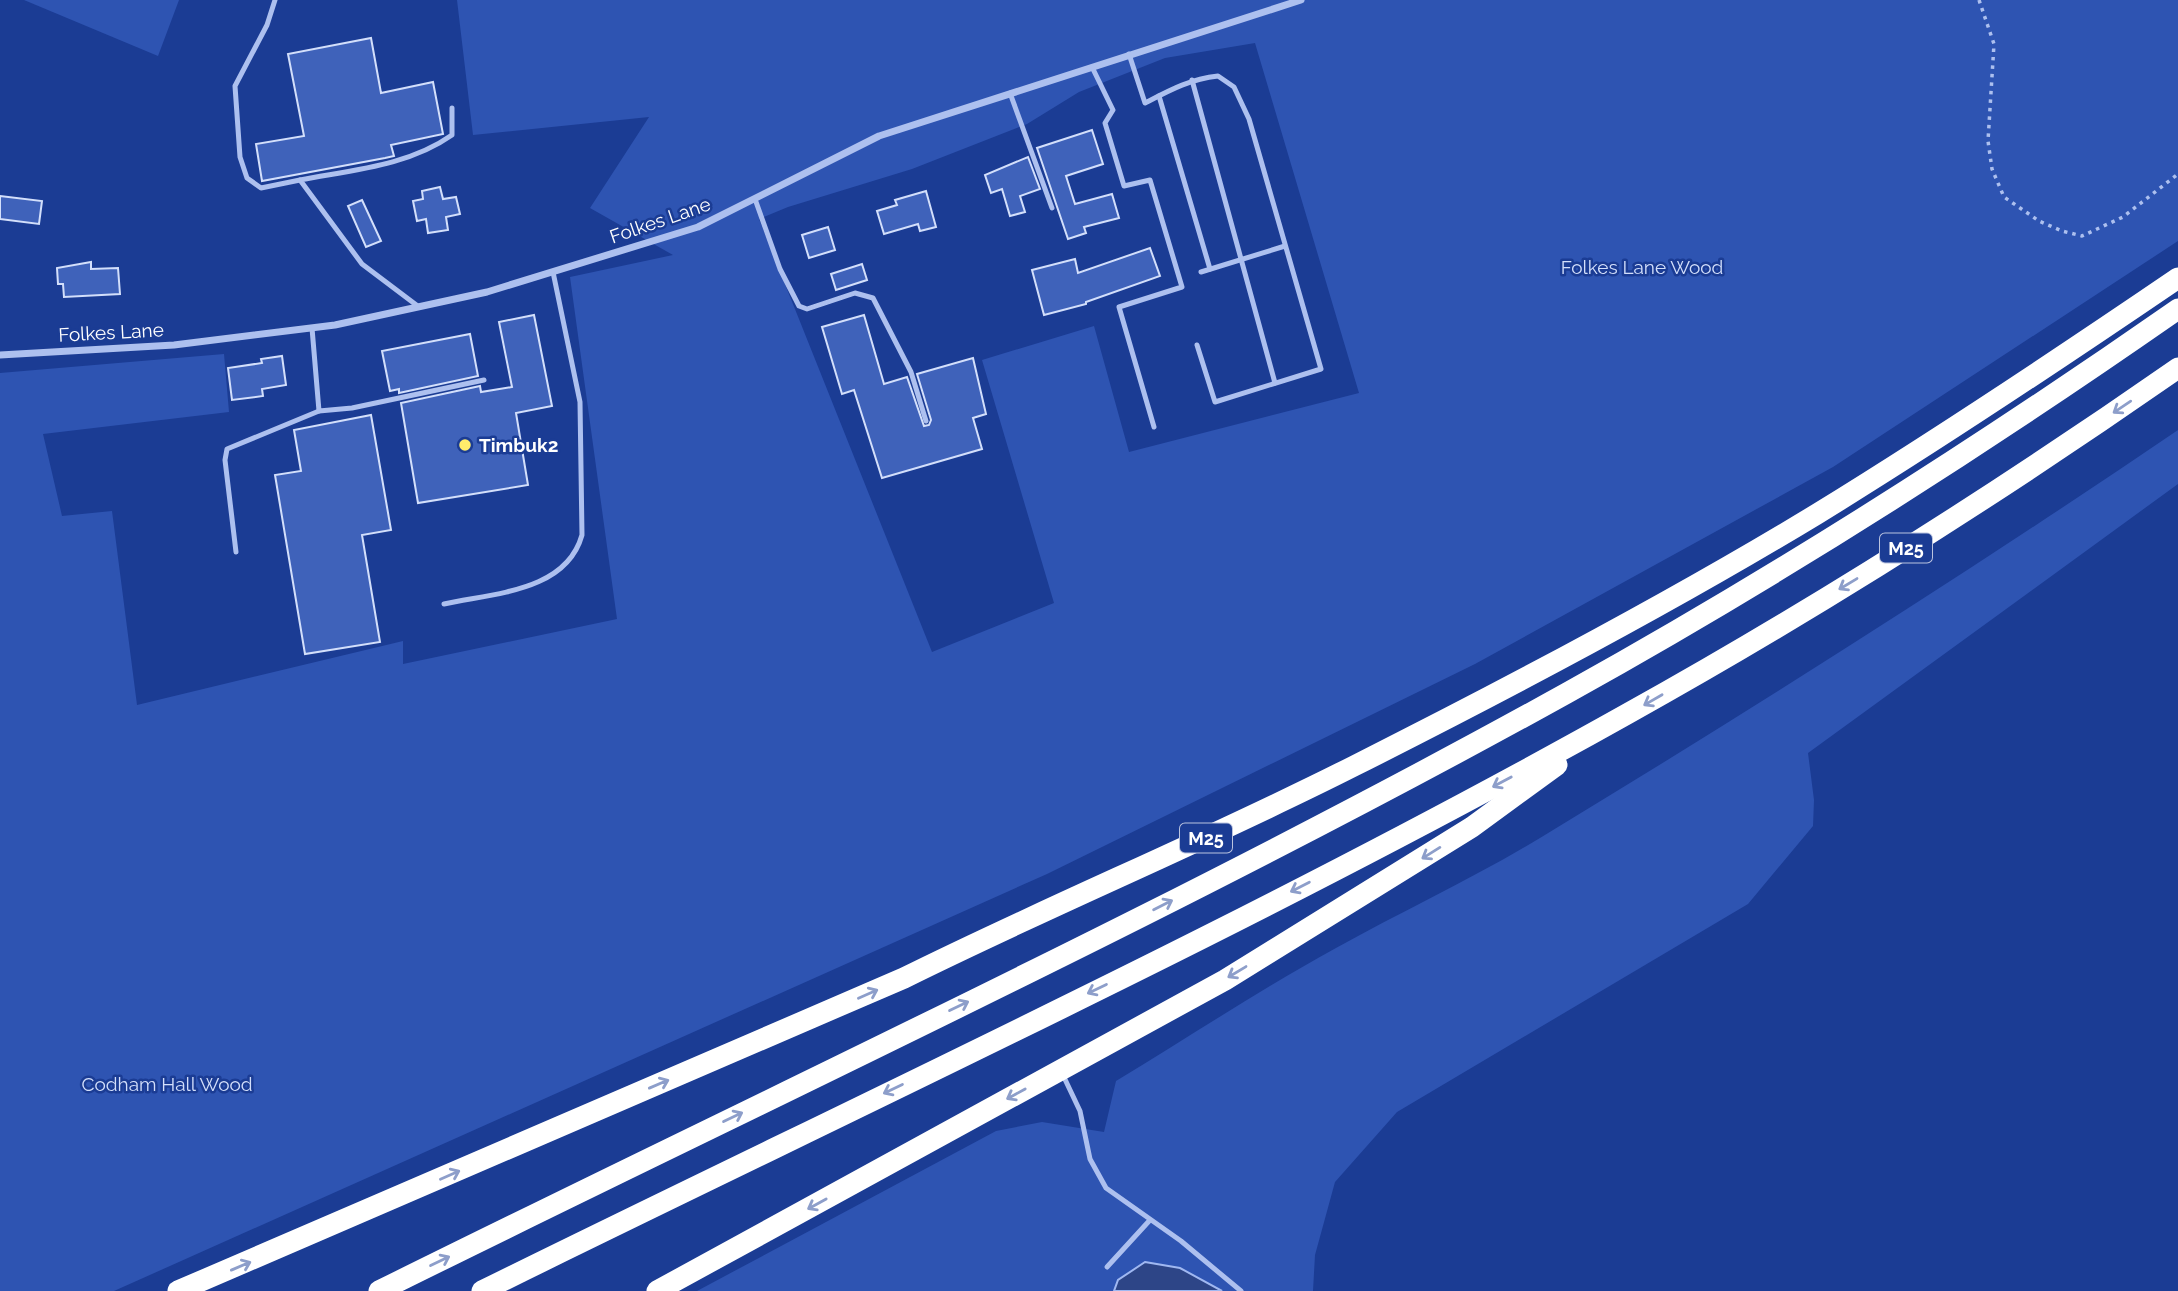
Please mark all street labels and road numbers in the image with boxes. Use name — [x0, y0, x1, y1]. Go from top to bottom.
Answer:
street label: Folkes Lane — [607, 192, 713, 248]
street label: Folkes Lane — [58, 318, 164, 346]
road number: M25 — [1880, 534, 1932, 562]
road number: M25 — [1180, 824, 1232, 852]

